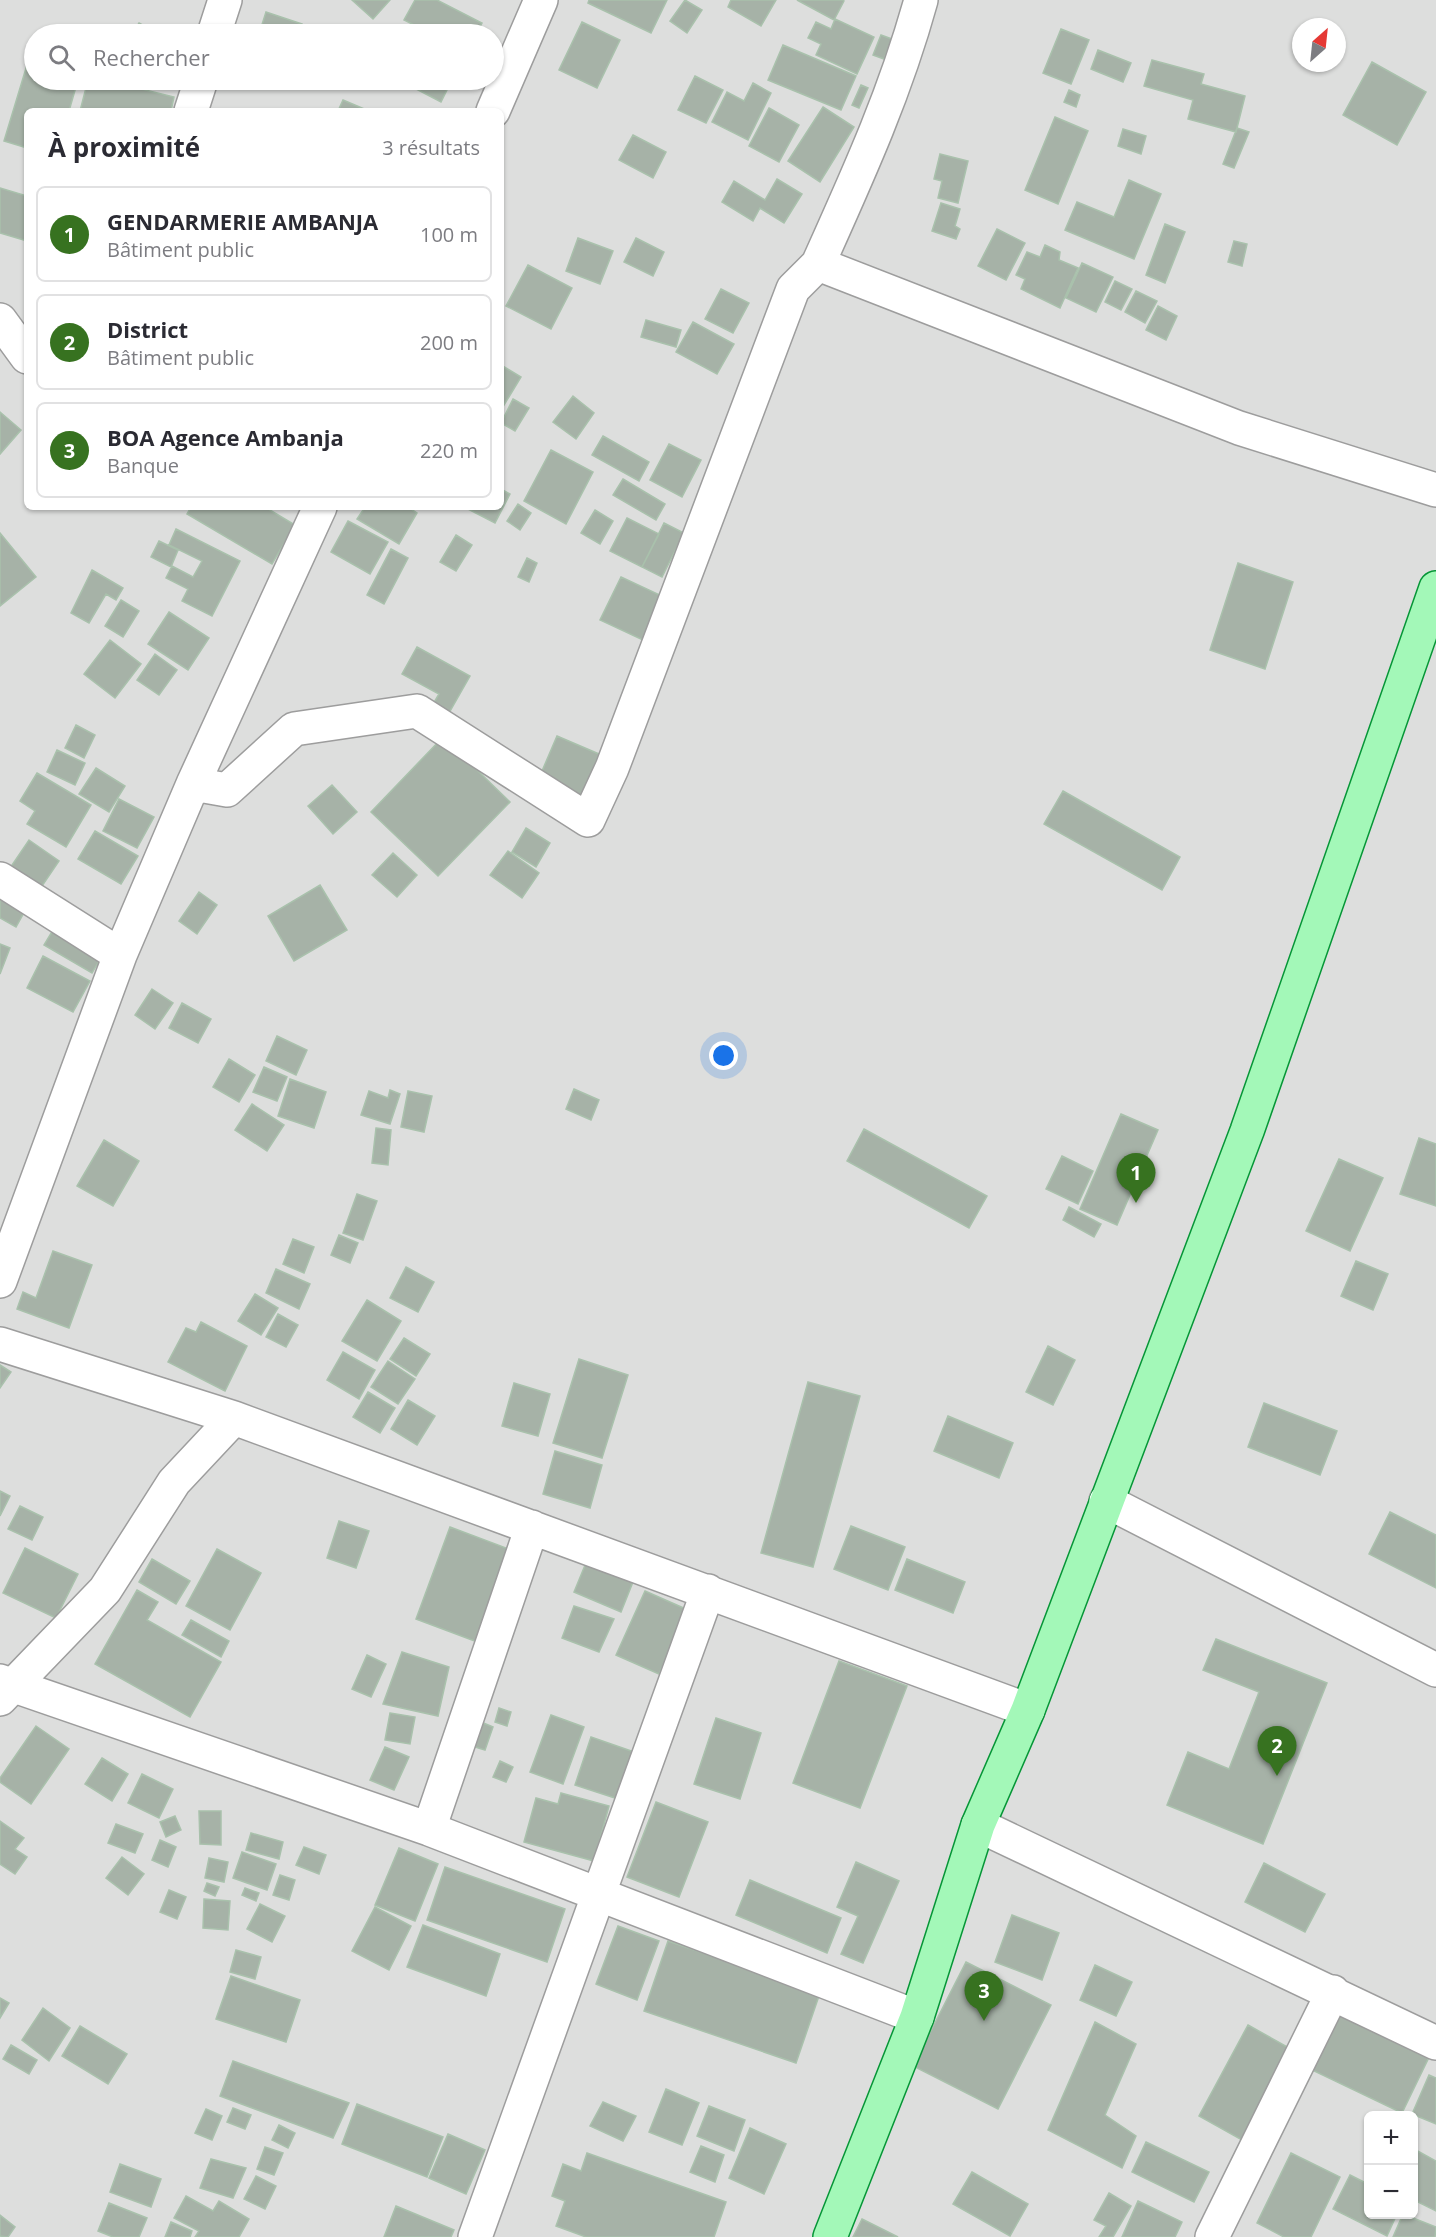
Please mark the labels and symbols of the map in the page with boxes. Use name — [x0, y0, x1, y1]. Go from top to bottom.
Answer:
north arrow — [1292, 18, 1346, 72]
your location — [709, 1041, 738, 1070]
pin: 1 — [1116, 1154, 1156, 1203]
pin: 2 — [1258, 1726, 1296, 1776]
pin: 3 — [964, 1972, 1004, 2021]

